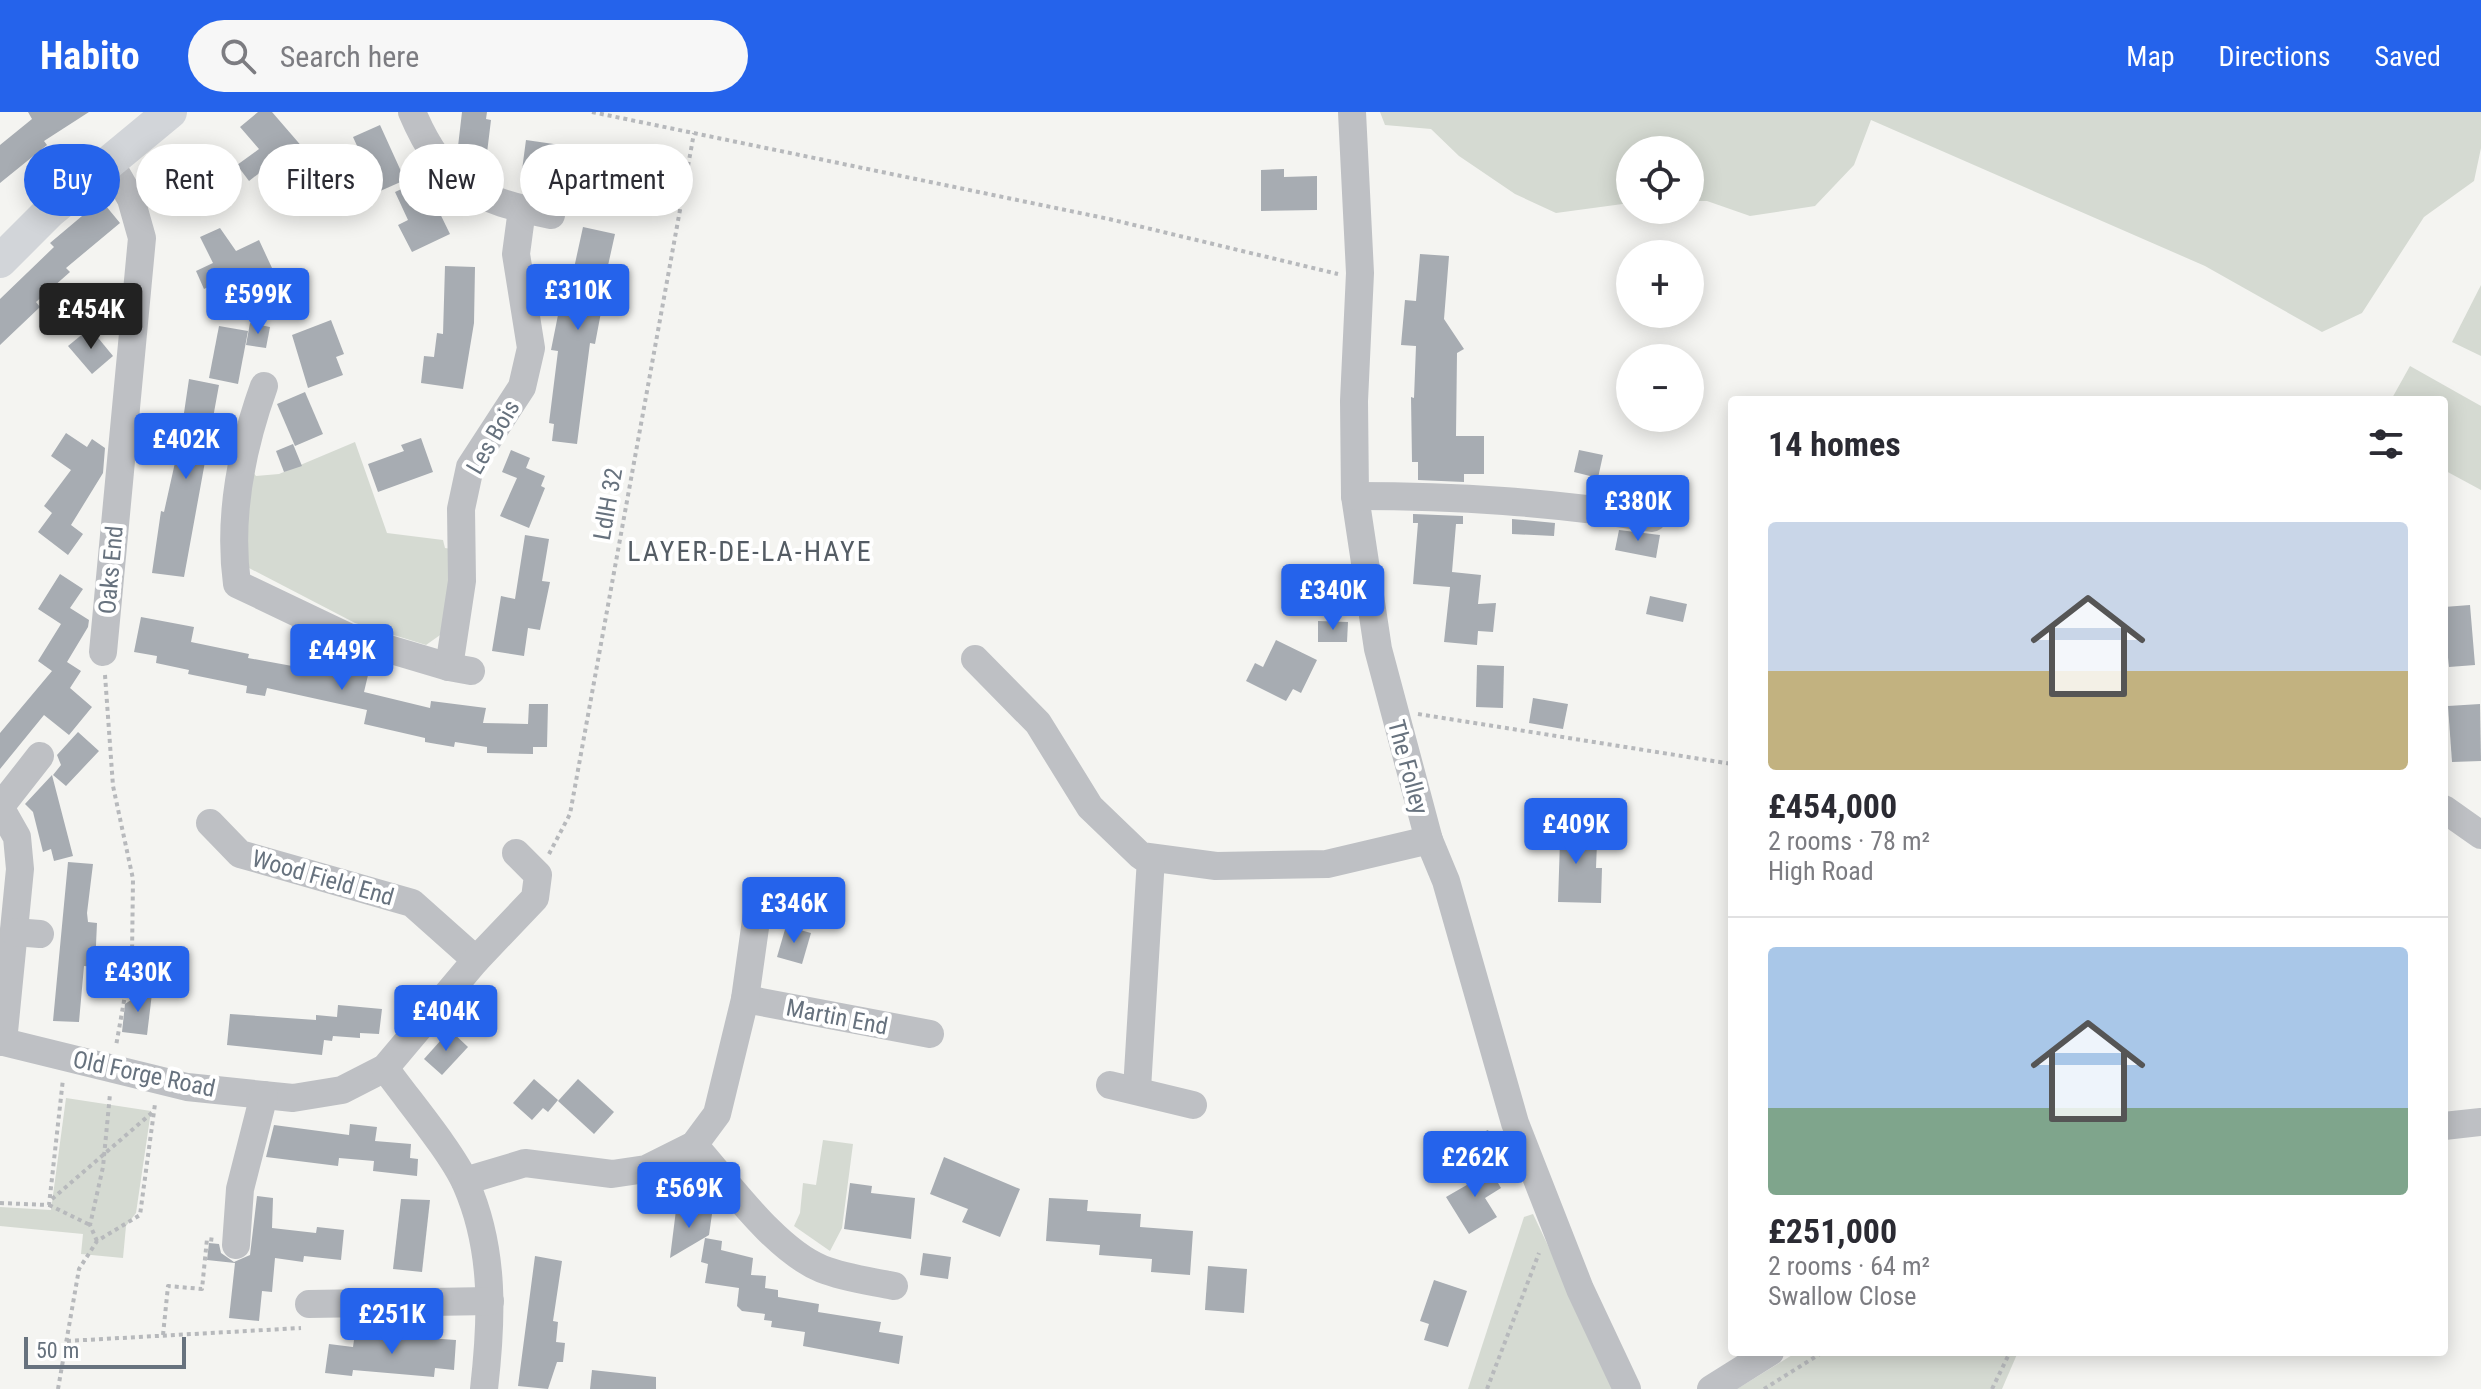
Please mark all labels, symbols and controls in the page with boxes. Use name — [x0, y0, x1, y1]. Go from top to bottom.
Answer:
search box — [188, 20, 748, 92]
text: Habito — [40, 34, 140, 78]
icon: search — [216, 34, 260, 78]
text: Search here — [280, 39, 419, 74]
text: Map — [2126, 40, 2175, 73]
text: Directions — [2219, 40, 2330, 73]
text: Saved — [2374, 40, 2441, 73]
map controls — [1616, 136, 1704, 432]
button: locate — [1616, 136, 1704, 224]
chip: Buy — [24, 144, 120, 216]
chip: Rent — [136, 144, 242, 216]
chip: Filters — [258, 144, 383, 216]
chip: New — [399, 144, 504, 216]
chip: Apartment — [520, 144, 693, 216]
button: + — [1616, 240, 1704, 328]
pin: £310K — [522, 264, 634, 332]
pin: £599K — [202, 268, 314, 336]
text: £310K — [544, 275, 612, 305]
text: £599K — [224, 279, 292, 309]
pin: £454K — [35, 283, 147, 351]
text: £454K — [57, 294, 125, 324]
button: − — [1616, 344, 1704, 432]
street label: Les Bois — [461, 395, 525, 479]
pin: £402K — [130, 413, 242, 481]
icon: filters — [2364, 422, 2408, 466]
text: £402K — [152, 424, 220, 454]
text: 14 homes — [1768, 424, 1901, 464]
street label: LdlH 32 — [588, 466, 628, 542]
pin: £380K — [1582, 475, 1694, 543]
text: £380K — [1604, 486, 1672, 516]
street label: Oaks End — [93, 525, 129, 615]
district label: LAYER-DE-LA-HAYE — [627, 535, 873, 568]
pin: £340K — [1277, 564, 1389, 632]
icon: home — [2016, 574, 2160, 718]
text: £340K — [1299, 575, 1367, 605]
pin: £449K — [286, 624, 398, 692]
text: £449K — [308, 635, 376, 665]
street label: The Folley — [1382, 717, 1434, 817]
text: £454,000 — [1768, 786, 1897, 826]
pin: £409K — [1520, 798, 1632, 866]
text: £409K — [1542, 809, 1610, 839]
text: 2 rooms · 78 m² — [1768, 826, 1930, 856]
street label: Wood Field End — [249, 844, 397, 912]
text: High Road — [1768, 856, 1874, 886]
pin: £346K — [738, 877, 850, 945]
text: £346K — [760, 888, 828, 918]
pin: £430K — [82, 946, 194, 1014]
text: £430K — [104, 957, 172, 987]
pin: £404K — [390, 985, 502, 1053]
street label: Martin End — [784, 993, 890, 1041]
text: £404K — [412, 996, 480, 1026]
icon: home — [2016, 999, 2160, 1143]
street label: Old Forge Road — [70, 1045, 218, 1103]
pin: £262K — [1419, 1131, 1531, 1199]
text: £262K — [1441, 1142, 1509, 1172]
pin: £569K — [633, 1162, 745, 1230]
text: £569K — [655, 1173, 723, 1203]
text: £251,000 — [1768, 1211, 1897, 1251]
text: 2 rooms · 64 m² — [1768, 1251, 1930, 1281]
text: Swallow Close — [1768, 1281, 1916, 1311]
pin: £251K — [336, 1288, 448, 1356]
text: £251K — [358, 1299, 426, 1329]
scale bar — [24, 1333, 186, 1369]
text: 50 m — [36, 1338, 79, 1363]

